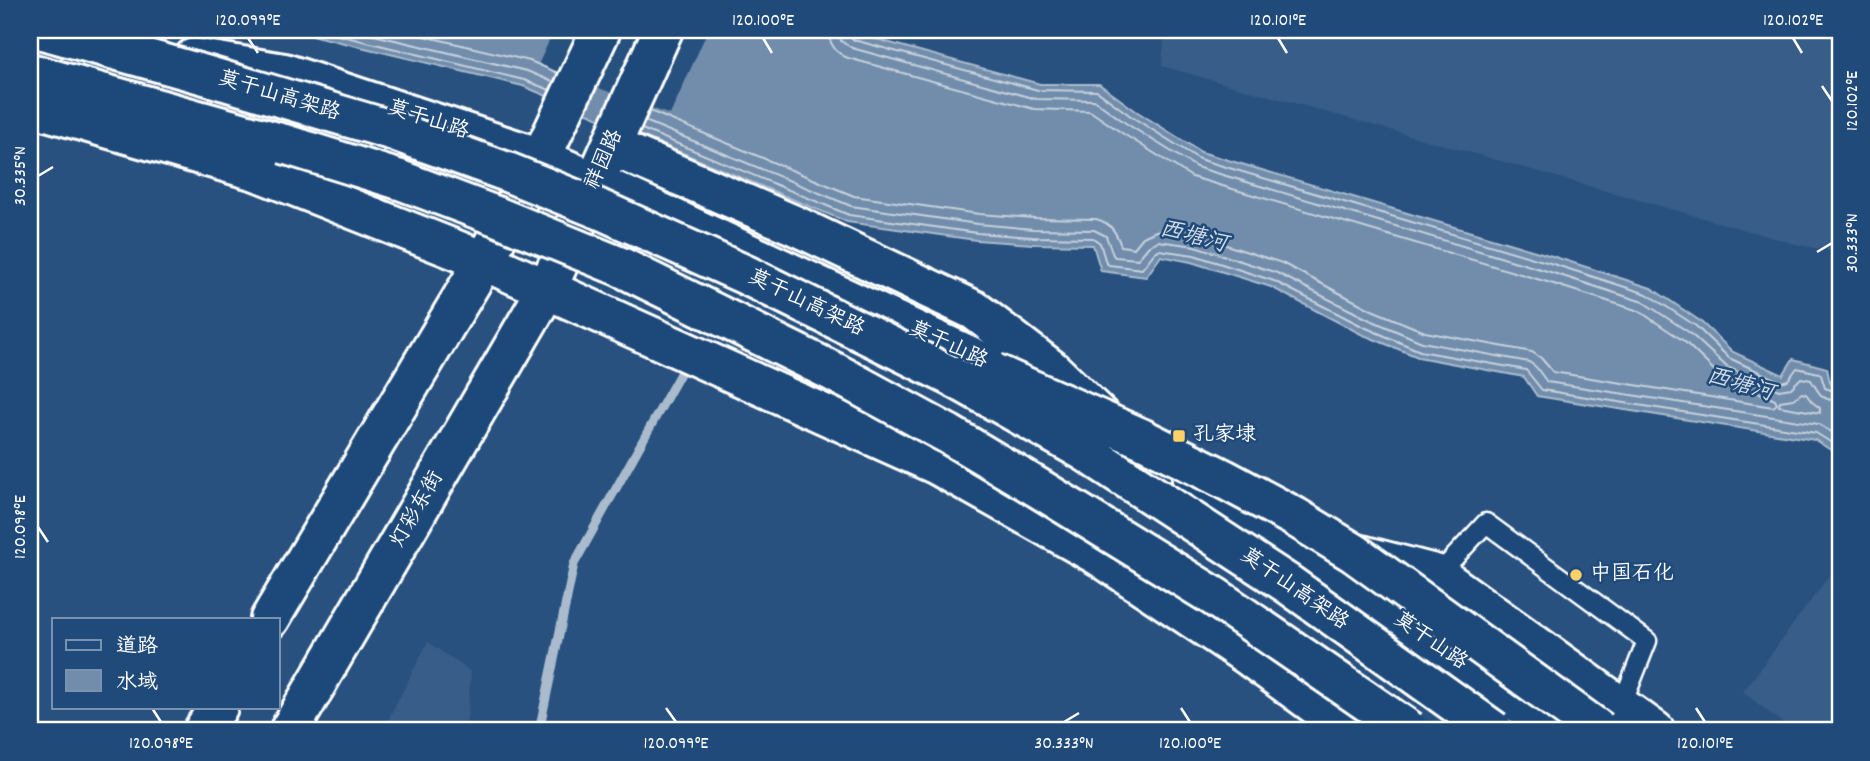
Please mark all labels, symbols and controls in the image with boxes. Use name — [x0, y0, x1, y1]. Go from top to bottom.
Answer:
text: 120.099°E — [216, 9, 280, 34]
text: 120.100°E — [732, 9, 794, 34]
text: 120.101°E — [1250, 9, 1306, 34]
text: 120.102°E — [1763, 9, 1823, 34]
street label: 莫干山高架路 — [214, 64, 344, 130]
text: 120.102°E — [1841, 71, 1866, 131]
street label: 莫干山路 — [383, 94, 473, 148]
street label: 祥园路 — [578, 125, 632, 195]
text: 30.335°N — [9, 146, 34, 206]
text: 30.333°N — [1841, 213, 1866, 273]
water label: 西塘河 — [1156, 214, 1234, 263]
street label: 莫干山高架路 — [743, 263, 869, 345]
street label: 莫干山路 — [904, 315, 992, 377]
water label: 西塘河 — [1702, 361, 1782, 412]
place label: 孔家埭 — [1193, 421, 1256, 451]
marker: 孔家埭 — [1171, 428, 1187, 444]
street label: 灯彩东街 — [384, 466, 452, 554]
text: 120.098°E — [9, 495, 34, 559]
street label: 莫干山高架路 — [1234, 542, 1354, 638]
place label: 中国石化 — [1590, 560, 1674, 590]
marker: 中国石化 — [1568, 567, 1584, 583]
street label: 莫干山路 — [1387, 606, 1473, 678]
legend — [52, 618, 280, 708]
text: 道路 — [116, 633, 158, 663]
text: 水域 — [116, 669, 158, 699]
text: 120.098°E — [129, 732, 193, 757]
text: 120.099°E — [644, 732, 708, 757]
text: 30.333°N — [1034, 732, 1094, 757]
text: 120.100°E — [1159, 732, 1221, 757]
text: 120.101°E — [1677, 732, 1733, 757]

